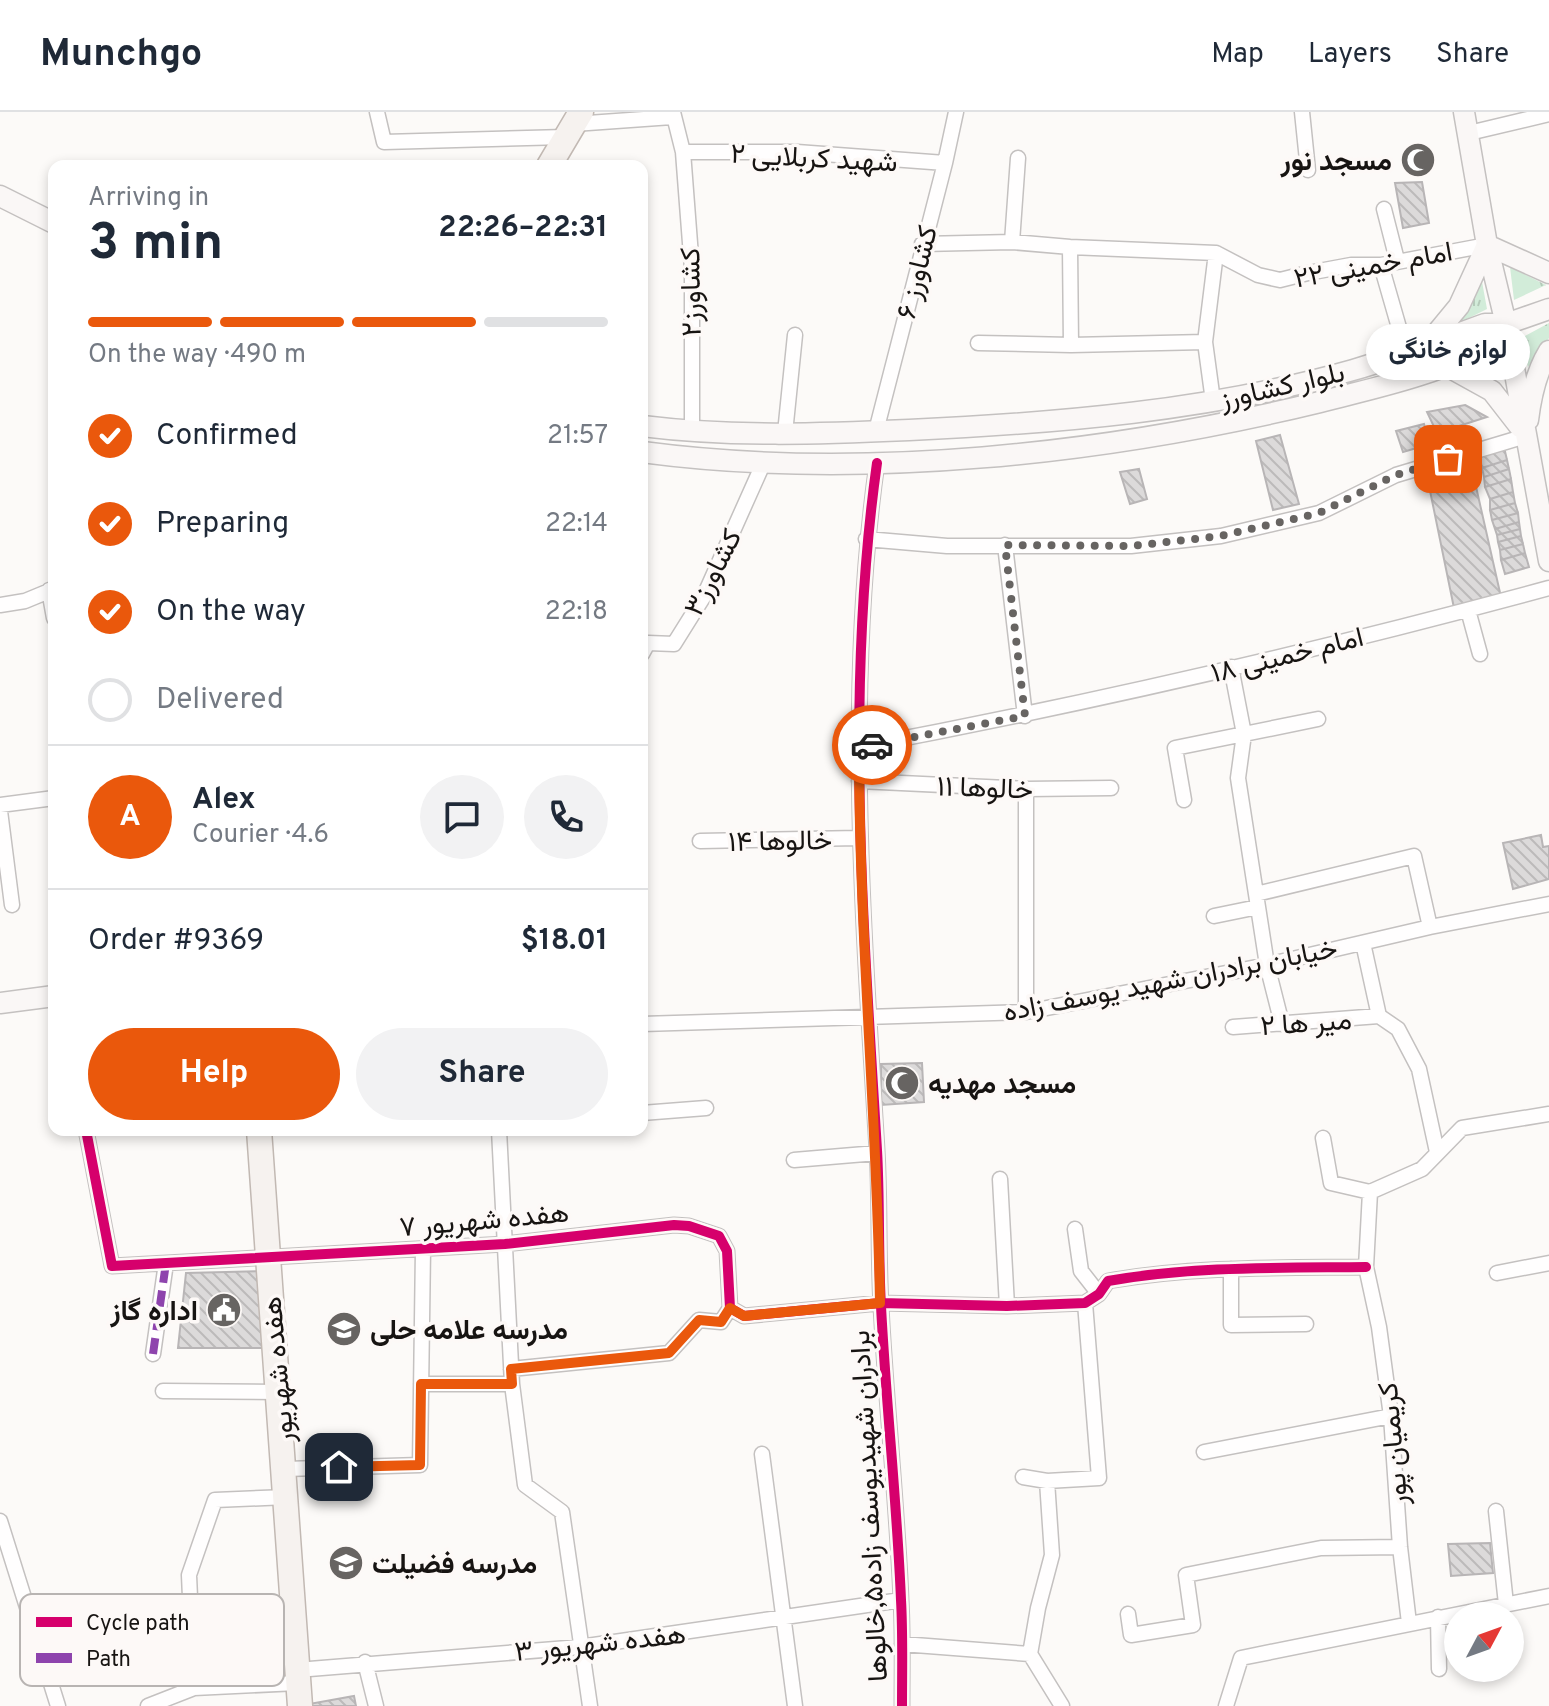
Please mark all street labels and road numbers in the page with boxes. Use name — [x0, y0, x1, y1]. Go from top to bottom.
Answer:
street label: شهید کربلایی ۲ — [729, 138, 898, 182]
street label: کشاورز ۶ — [890, 222, 948, 323]
street label: امام خمینی ۲۲ — [1291, 235, 1456, 299]
street label: کشاورز۲ — [674, 247, 712, 337]
street label: بلوار کشاورز — [1216, 356, 1349, 420]
street label: کشاورز۳ — [678, 524, 752, 623]
street label: امام خمینی ۱۸ — [1208, 621, 1368, 693]
street label: خالوها ۱۱ — [936, 770, 1034, 810]
street label: خالوها ۱۴ — [728, 824, 832, 862]
street label: خیابان برادران شهید یوسف زاده — [1000, 932, 1341, 1032]
street label: میر ها ۲ — [1259, 1004, 1353, 1046]
street label: هفده شهریور ۷ — [398, 1197, 571, 1247]
street label: هفده شهریور — [256, 1295, 304, 1446]
street label: برادران شهیدیوسف زاده۵,خالوها — [844, 1329, 898, 1683]
street label: کریمیان پور — [1372, 1381, 1418, 1508]
street label: هفده شهریور ۳ — [513, 1618, 688, 1672]

